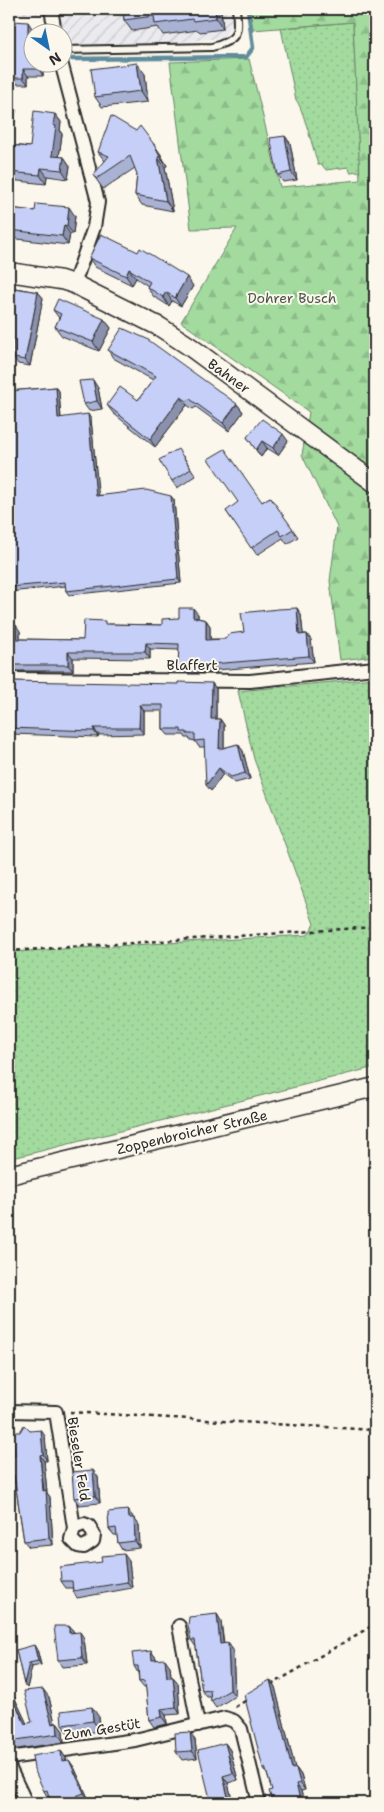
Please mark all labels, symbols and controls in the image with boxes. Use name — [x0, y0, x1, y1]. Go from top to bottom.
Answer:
north arrow — [22, 22, 72, 72]
text: N — [46, 48, 65, 69]
park label: Dohrer Busch — [247, 289, 337, 307]
street label: Bahner — [204, 355, 254, 398]
street label: Blaffert — [166, 656, 218, 674]
street label: Zoppenbroicher Straße — [115, 1106, 269, 1158]
street label: Bieseler Feld — [63, 1415, 95, 1503]
street label: Zum Gestüt — [62, 1714, 142, 1744]

